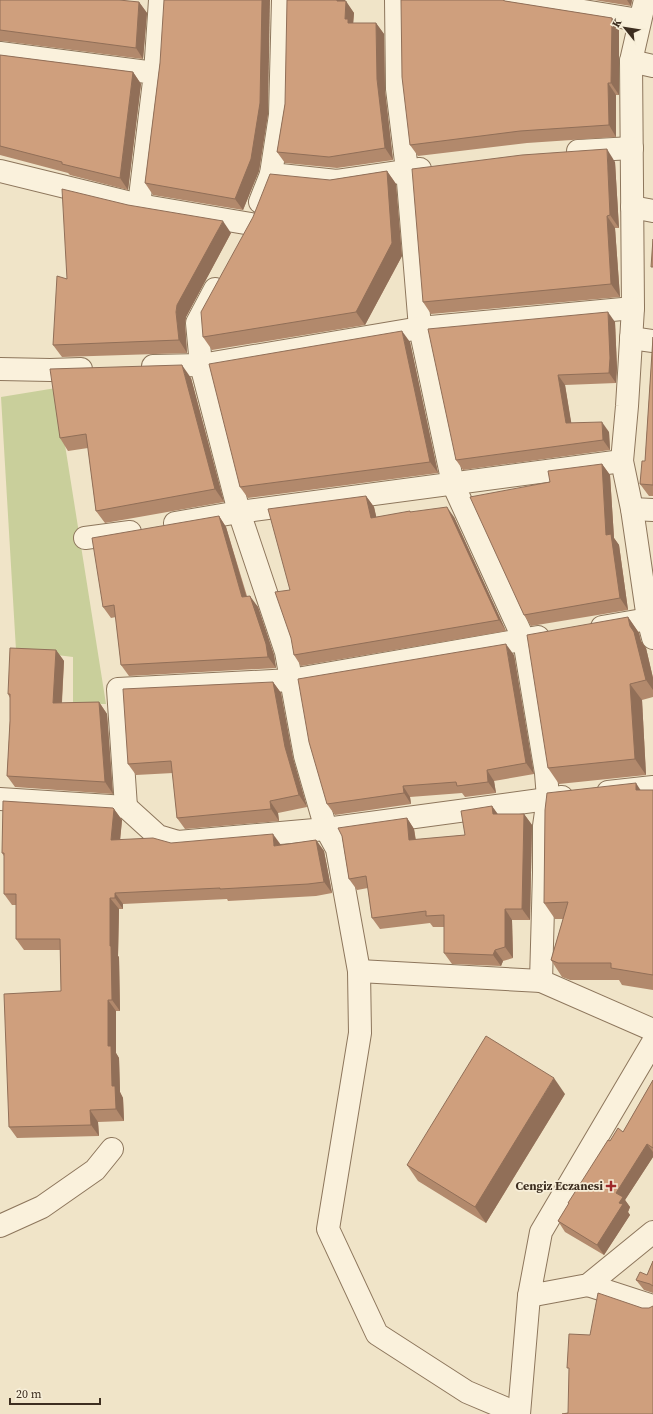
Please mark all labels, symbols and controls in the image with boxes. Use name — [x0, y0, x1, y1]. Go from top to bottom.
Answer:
north arrow — [605, 8, 645, 48]
text: K — [608, 16, 625, 30]
place label: Cengiz Eczanesi — [515, 1178, 603, 1194]
marker: Cengiz Eczanesi — [606, 1181, 616, 1191]
scale bar — [10, 1380, 100, 1406]
text: 20 m — [16, 1386, 42, 1402]

